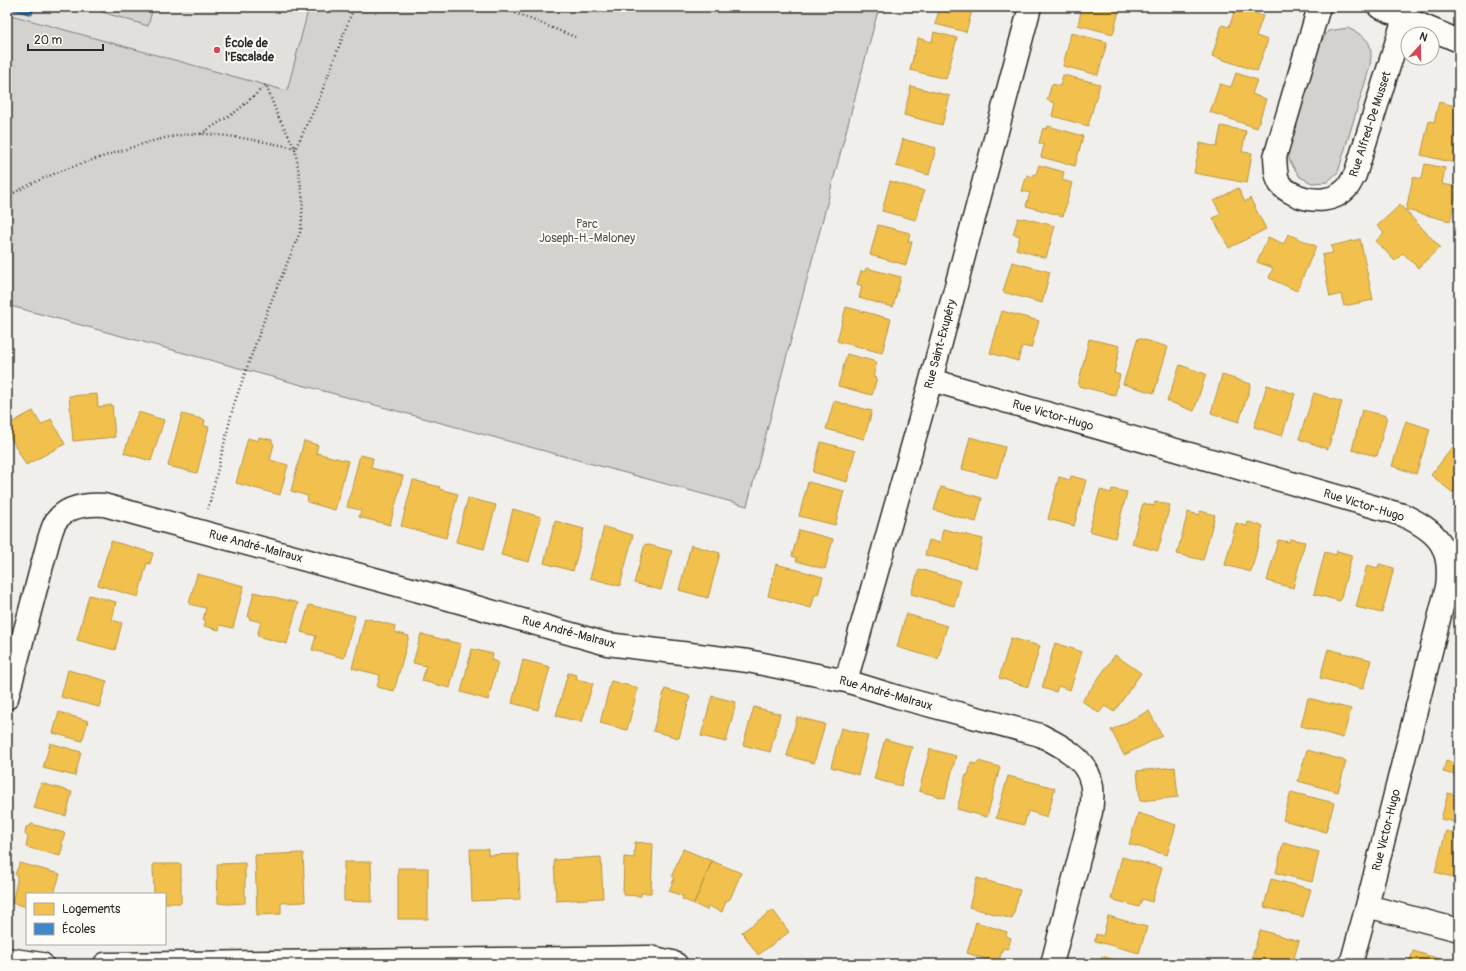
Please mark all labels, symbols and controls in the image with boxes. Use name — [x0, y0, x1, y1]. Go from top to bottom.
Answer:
scale bar — [28, 26, 103, 52]
north arrow — [1400, 26, 1440, 66]
text: N — [1418, 30, 1430, 45]
text: 20 m — [34, 33, 63, 48]
place label: École de l'Escalade — [225, 35, 275, 65]
marker: École de l'Escalade — [212, 45, 222, 55]
street label: Rue Alfred-De Musset — [1346, 69, 1395, 179]
park label: Parc Joseph-H.-Maloney — [539, 217, 635, 246]
street label: Rue Saint-Exupéry — [921, 298, 960, 390]
street label: Rue Victor-Hugo — [1011, 397, 1096, 434]
street label: Rue Victor-Hugo — [1322, 486, 1407, 525]
street label: Rue André-Malraux — [207, 527, 304, 566]
street label: Rue André-Malraux — [520, 613, 617, 652]
street label: Rue André-Malraux — [837, 673, 934, 714]
street label: Rue Victor-Hugo — [1369, 787, 1404, 873]
legend — [26, 893, 166, 945]
text: Logements — [62, 902, 121, 917]
text: Écoles — [62, 921, 96, 937]

